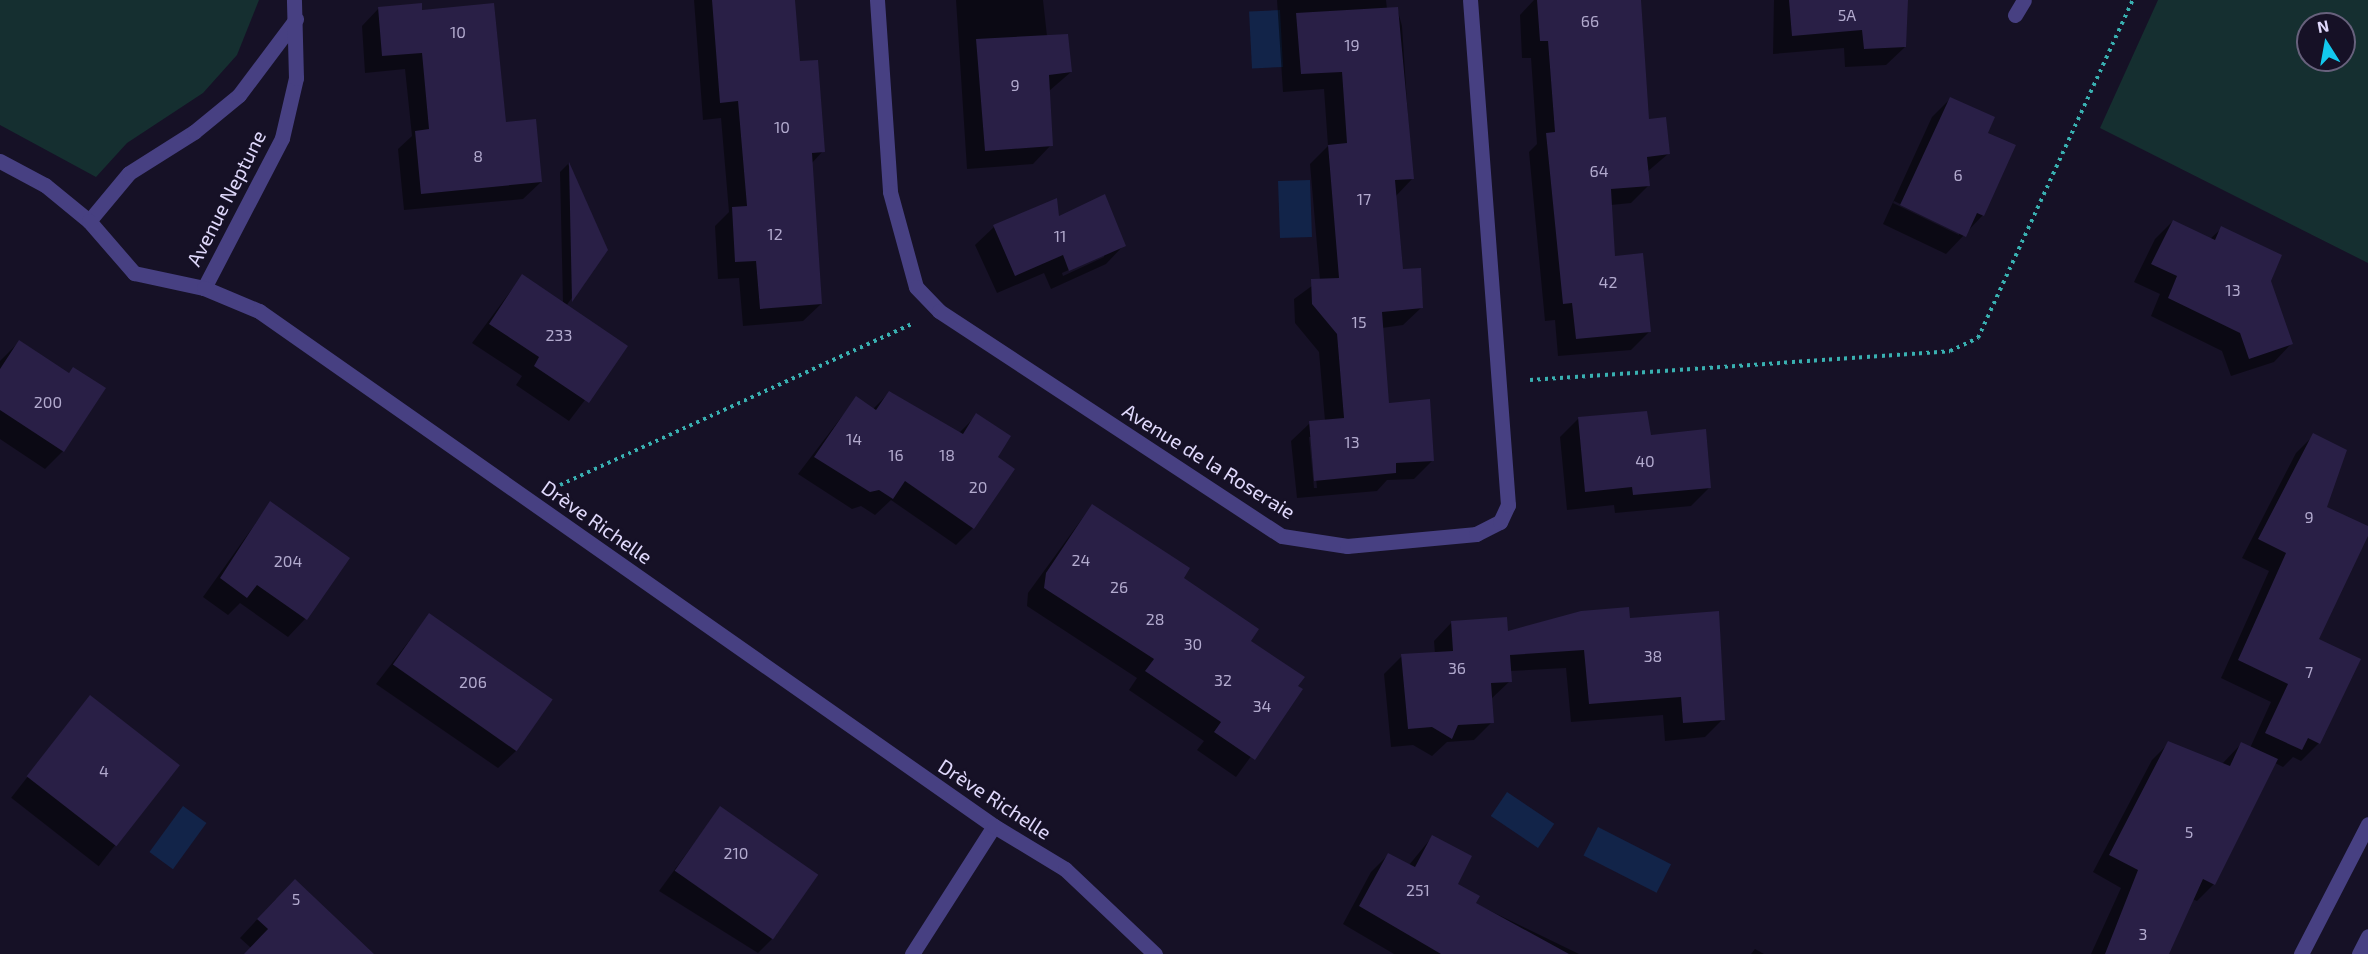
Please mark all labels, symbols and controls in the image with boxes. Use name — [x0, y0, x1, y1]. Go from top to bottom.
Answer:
house number: 5A — [1838, 5, 1856, 25]
house number: 66 — [1581, 11, 1599, 31]
north arrow — [2296, 12, 2356, 72]
text: N — [2315, 15, 2330, 36]
house number: 10 — [450, 22, 466, 42]
house number: 19 — [1344, 35, 1360, 55]
house number: 9 — [1010, 75, 1020, 95]
house number: 10 — [774, 117, 790, 137]
street label: Avenue Neptune — [181, 126, 271, 270]
house number: 8 — [473, 146, 483, 166]
house number: 64 — [1590, 161, 1608, 181]
house number: 6 — [1953, 165, 1963, 185]
house number: 17 — [1357, 189, 1371, 209]
house number: 12 — [767, 224, 783, 244]
house number: 11 — [1054, 226, 1066, 246]
house number: 42 — [1599, 272, 1617, 292]
house number: 13 — [2225, 280, 2241, 300]
house number: 15 — [1352, 312, 1366, 332]
house number: 233 — [546, 325, 572, 345]
house number: 200 — [34, 392, 62, 412]
street label: Avenue de la Roseraie — [1118, 398, 1300, 524]
house number: 14 — [846, 429, 862, 449]
house number: 13 — [1344, 432, 1360, 452]
house number: 16 — [888, 445, 904, 465]
house number: 18 — [939, 445, 955, 465]
house number: 40 — [1635, 451, 1655, 471]
street label: Drève Richelle — [537, 475, 657, 569]
house number: 20 — [969, 477, 987, 497]
house number: 9 — [2304, 507, 2314, 527]
house number: 24 — [1072, 550, 1090, 570]
house number: 204 — [274, 551, 302, 571]
house number: 26 — [1110, 577, 1128, 597]
house number: 28 — [1146, 609, 1164, 629]
house number: 30 — [1184, 634, 1202, 654]
house number: 38 — [1644, 646, 1662, 666]
house number: 36 — [1448, 658, 1466, 678]
house number: 7 — [2305, 662, 2313, 682]
house number: 32 — [1214, 670, 1232, 690]
house number: 206 — [459, 672, 487, 692]
house number: 34 — [1253, 696, 1271, 716]
street label: Drève Richelle — [934, 754, 1056, 844]
house number: 4 — [99, 761, 109, 781]
house number: 5 — [2185, 822, 2193, 842]
house number: 210 — [723, 843, 749, 863]
house number: 251 — [1406, 880, 1430, 900]
house number: 5 — [292, 889, 300, 909]
house number: 3 — [2139, 924, 2147, 944]

